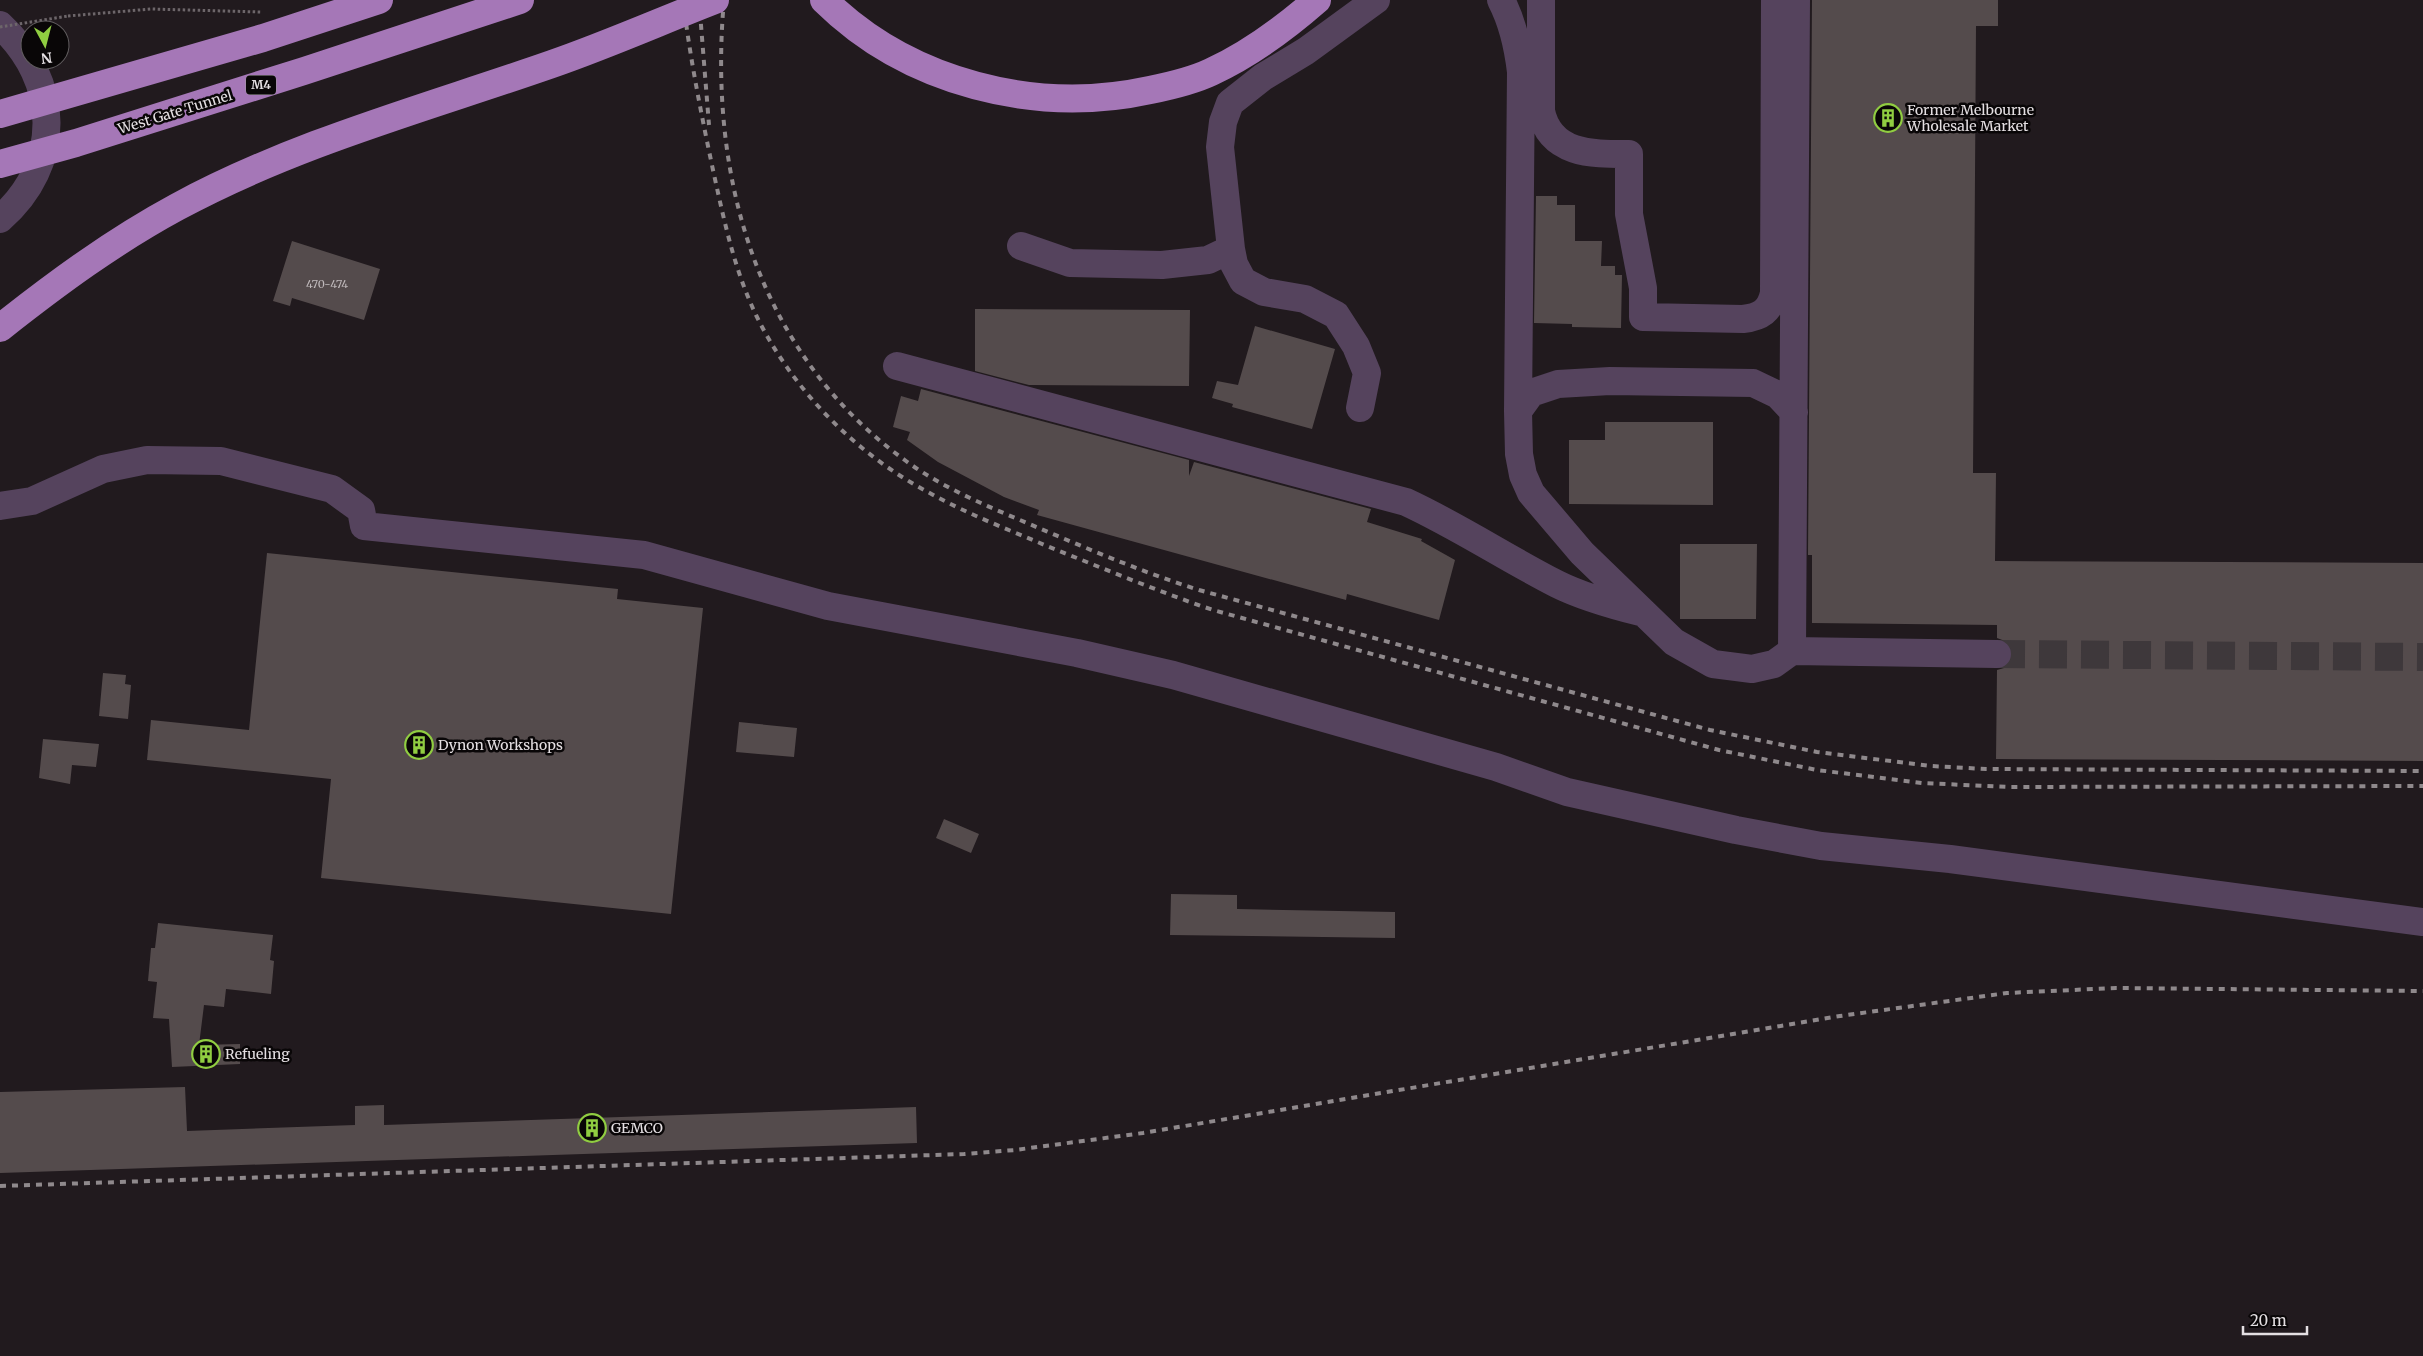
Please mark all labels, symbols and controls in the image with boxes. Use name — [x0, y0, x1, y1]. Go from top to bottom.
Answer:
north arrow — [20, 20, 70, 70]
text: N — [40, 48, 53, 68]
road number: M4 — [246, 76, 276, 94]
street label: West Gate Tunnel — [115, 86, 235, 138]
place label: Former Melbourne Wholesale Market — [1906, 101, 2034, 135]
building icon: Former Melbourne Wholesale Market — [1873, 103, 1903, 133]
house number: 470-474 — [306, 277, 348, 291]
building icon: Dynon Workshops — [404, 730, 434, 760]
place label: Dynon Workshops — [438, 736, 563, 754]
building icon: Refueling — [191, 1039, 221, 1069]
place label: Refueling — [225, 1045, 290, 1063]
building icon: GEMCO — [577, 1113, 607, 1143]
place label: GEMCO — [611, 1119, 663, 1137]
scale bar — [2243, 1304, 2307, 1336]
text: 20 m — [2250, 1311, 2287, 1330]

